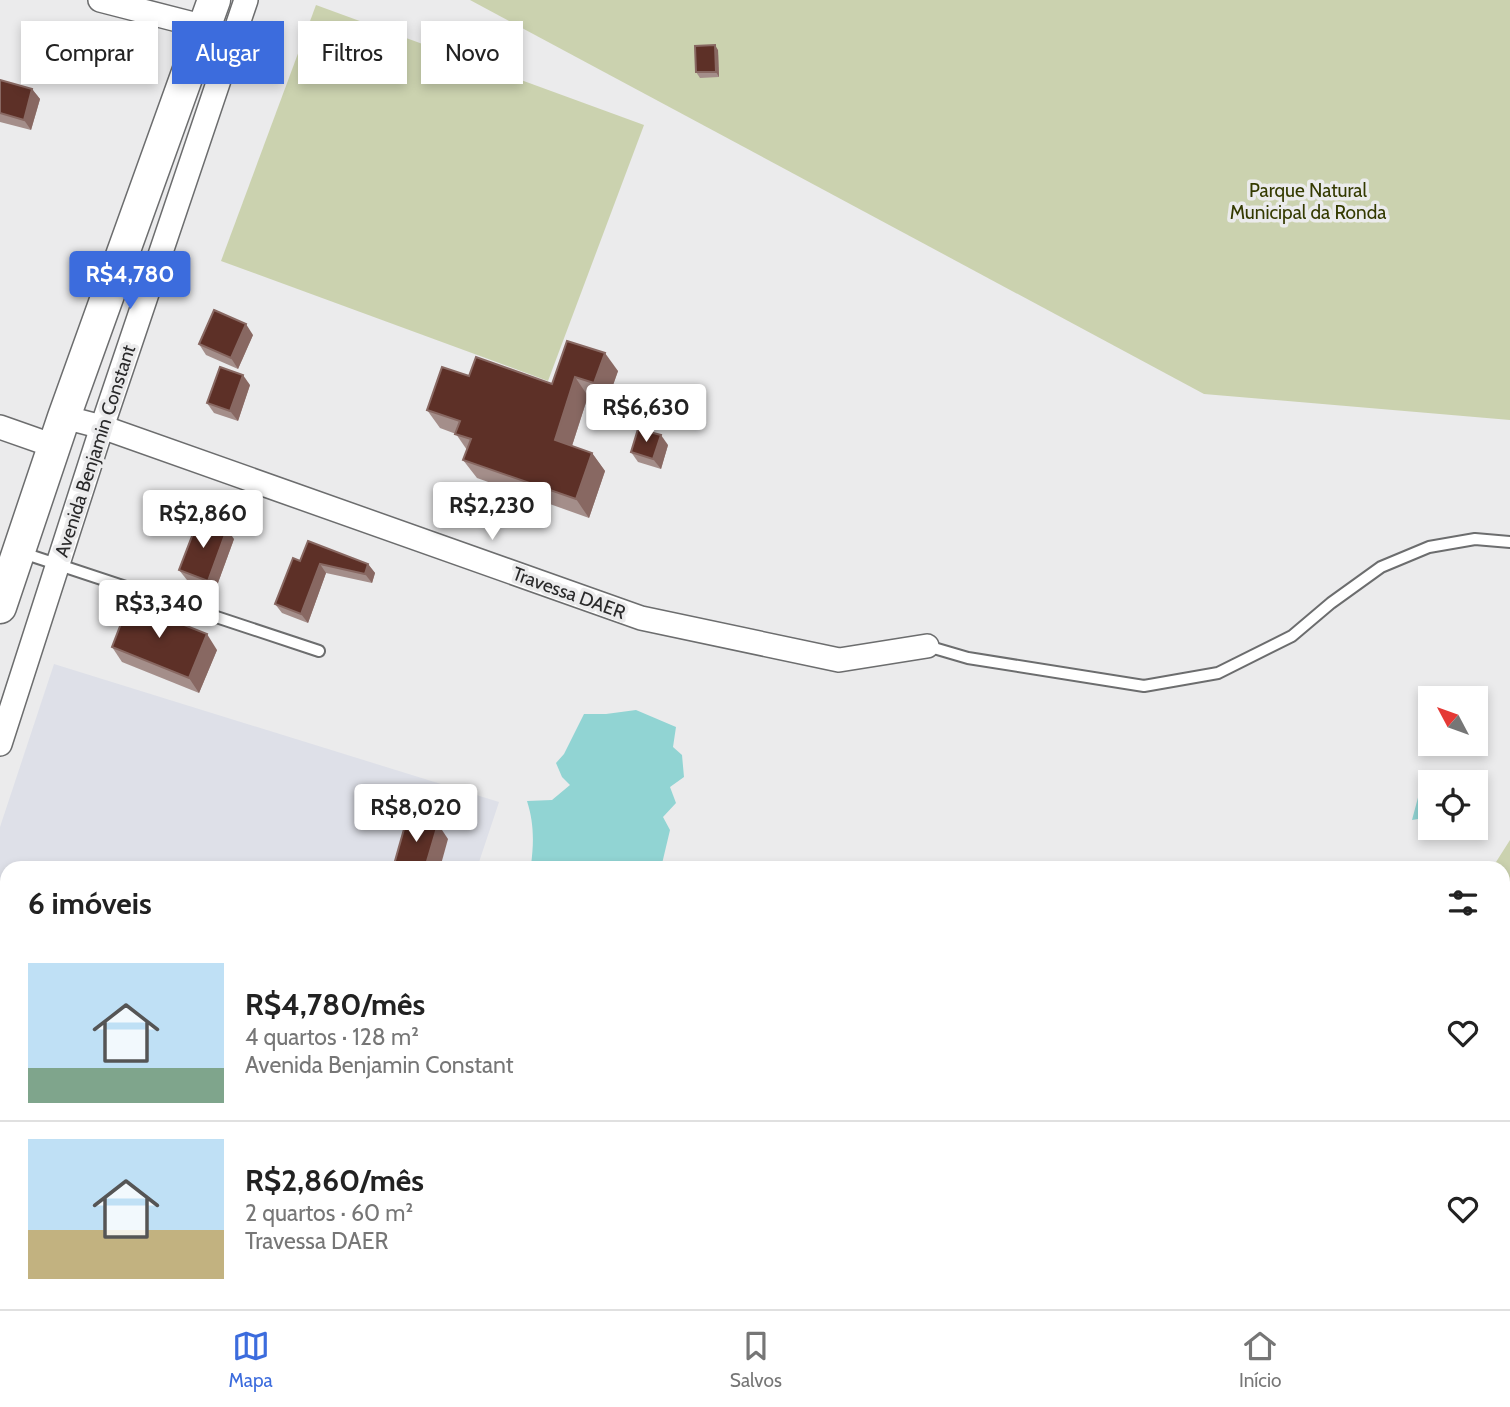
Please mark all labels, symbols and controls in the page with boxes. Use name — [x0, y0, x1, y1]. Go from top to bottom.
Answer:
chip: Comprar — [21, 21, 158, 84]
chip: Alugar — [172, 21, 284, 84]
chip: Filtros — [298, 21, 407, 84]
chip: Novo — [421, 21, 523, 84]
park label: Parque Natural Municipal da Ronda — [1230, 179, 1386, 224]
pin: R$4,780 — [65, 252, 195, 311]
text: R$4,780 — [85, 260, 175, 288]
street label: Avenida Benjamin Constant — [50, 341, 140, 560]
pin: R$6,630 — [581, 384, 711, 444]
text: R$6,630 — [602, 393, 690, 421]
pin: R$2,230 — [427, 482, 557, 542]
pin: R$2,860 — [138, 490, 268, 550]
text: R$2,230 — [449, 491, 535, 519]
text: R$2,860 — [159, 499, 247, 527]
street label: Travessa DAER — [509, 562, 629, 624]
pin: R$3,340 — [94, 580, 224, 640]
text: R$3,340 — [115, 589, 203, 617]
north arrow — [1418, 686, 1488, 756]
map controls — [1418, 686, 1488, 840]
button: locate — [1418, 770, 1488, 840]
pin: R$8,020 — [351, 784, 481, 844]
text: R$8,020 — [370, 793, 462, 821]
icon: filters — [1444, 884, 1482, 922]
text: 6 imóveis — [28, 885, 152, 922]
text: R$4,780/mês — [245, 986, 425, 1023]
icon: home — [84, 991, 168, 1075]
icon: heart — [1444, 1014, 1482, 1052]
text: 4 quartos · 128 m² — [245, 1023, 419, 1051]
text: Avenida Benjamin Constant — [245, 1051, 513, 1079]
text: R$2,860/mês — [245, 1162, 424, 1199]
icon: home — [84, 1167, 168, 1251]
icon: heart — [1444, 1190, 1482, 1228]
text: 2 quartos · 60 m² — [245, 1199, 413, 1227]
text: Travessa DAER — [245, 1227, 388, 1255]
tab: Mapa — [229, 1327, 273, 1392]
tab: Salvos — [730, 1327, 782, 1392]
tab: Início — [1239, 1327, 1281, 1392]

